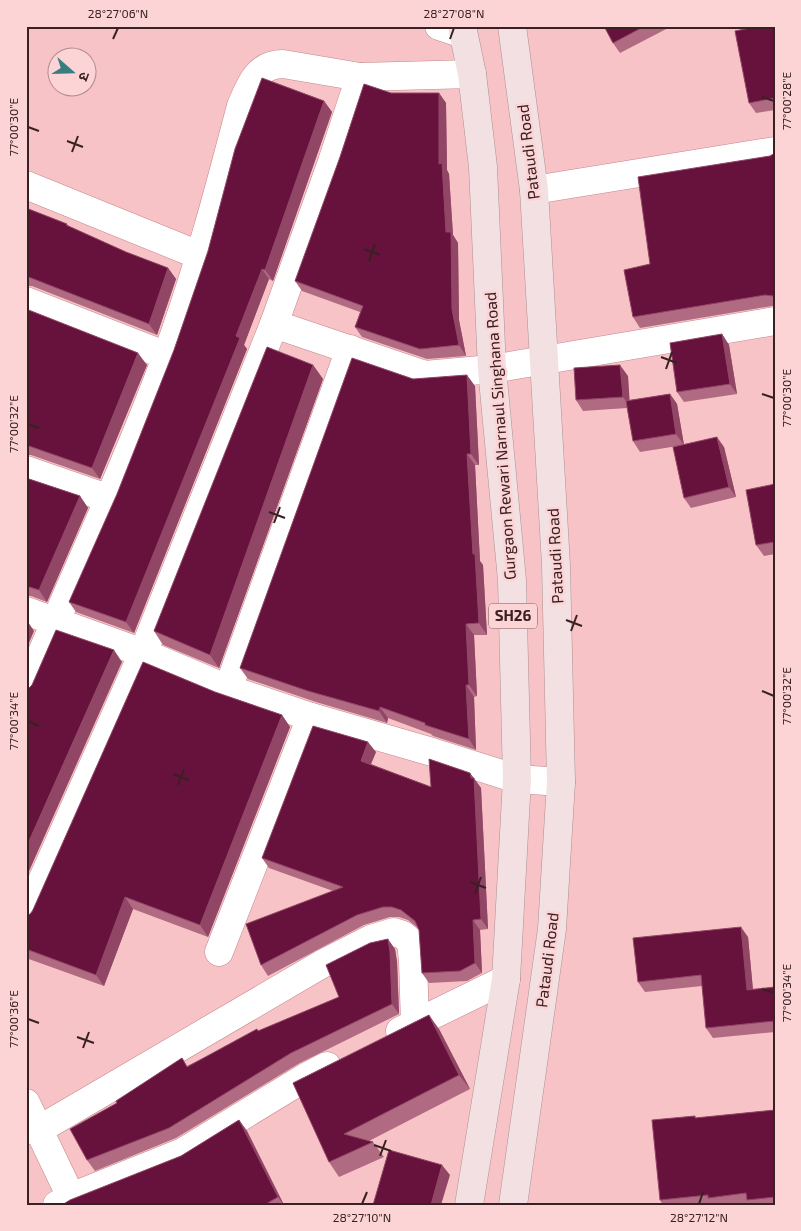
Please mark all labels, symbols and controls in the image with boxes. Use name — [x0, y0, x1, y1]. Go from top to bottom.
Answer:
text: 28°27'06"N — [88, 6, 148, 20]
text: 28°27'08"N — [424, 6, 485, 20]
north arrow — [48, 48, 98, 98]
text: उ — [75, 70, 94, 84]
text: 77°00'28"E — [779, 71, 793, 130]
text: 77°00'30"E — [6, 97, 20, 156]
street label: Pataudi Road — [512, 103, 543, 201]
street label: Gurgaon Rewari Narnaul Singhana Road — [480, 291, 519, 581]
text: 77°00'30"E — [779, 368, 793, 427]
text: 77°00'32"E — [6, 395, 20, 453]
street label: Pataudi Road — [543, 508, 566, 604]
road number: SH26 — [489, 604, 537, 628]
text: 77°00'32"E — [779, 667, 793, 725]
text: 77°00'34"E — [6, 691, 20, 750]
street label: Pataudi Road — [531, 911, 562, 1009]
text: 77°00'34"E — [779, 963, 793, 1022]
text: 77°00'36"E — [6, 990, 20, 1048]
text: 28°27'10"N — [333, 1210, 391, 1224]
text: 28°27'12"N — [670, 1210, 728, 1224]

